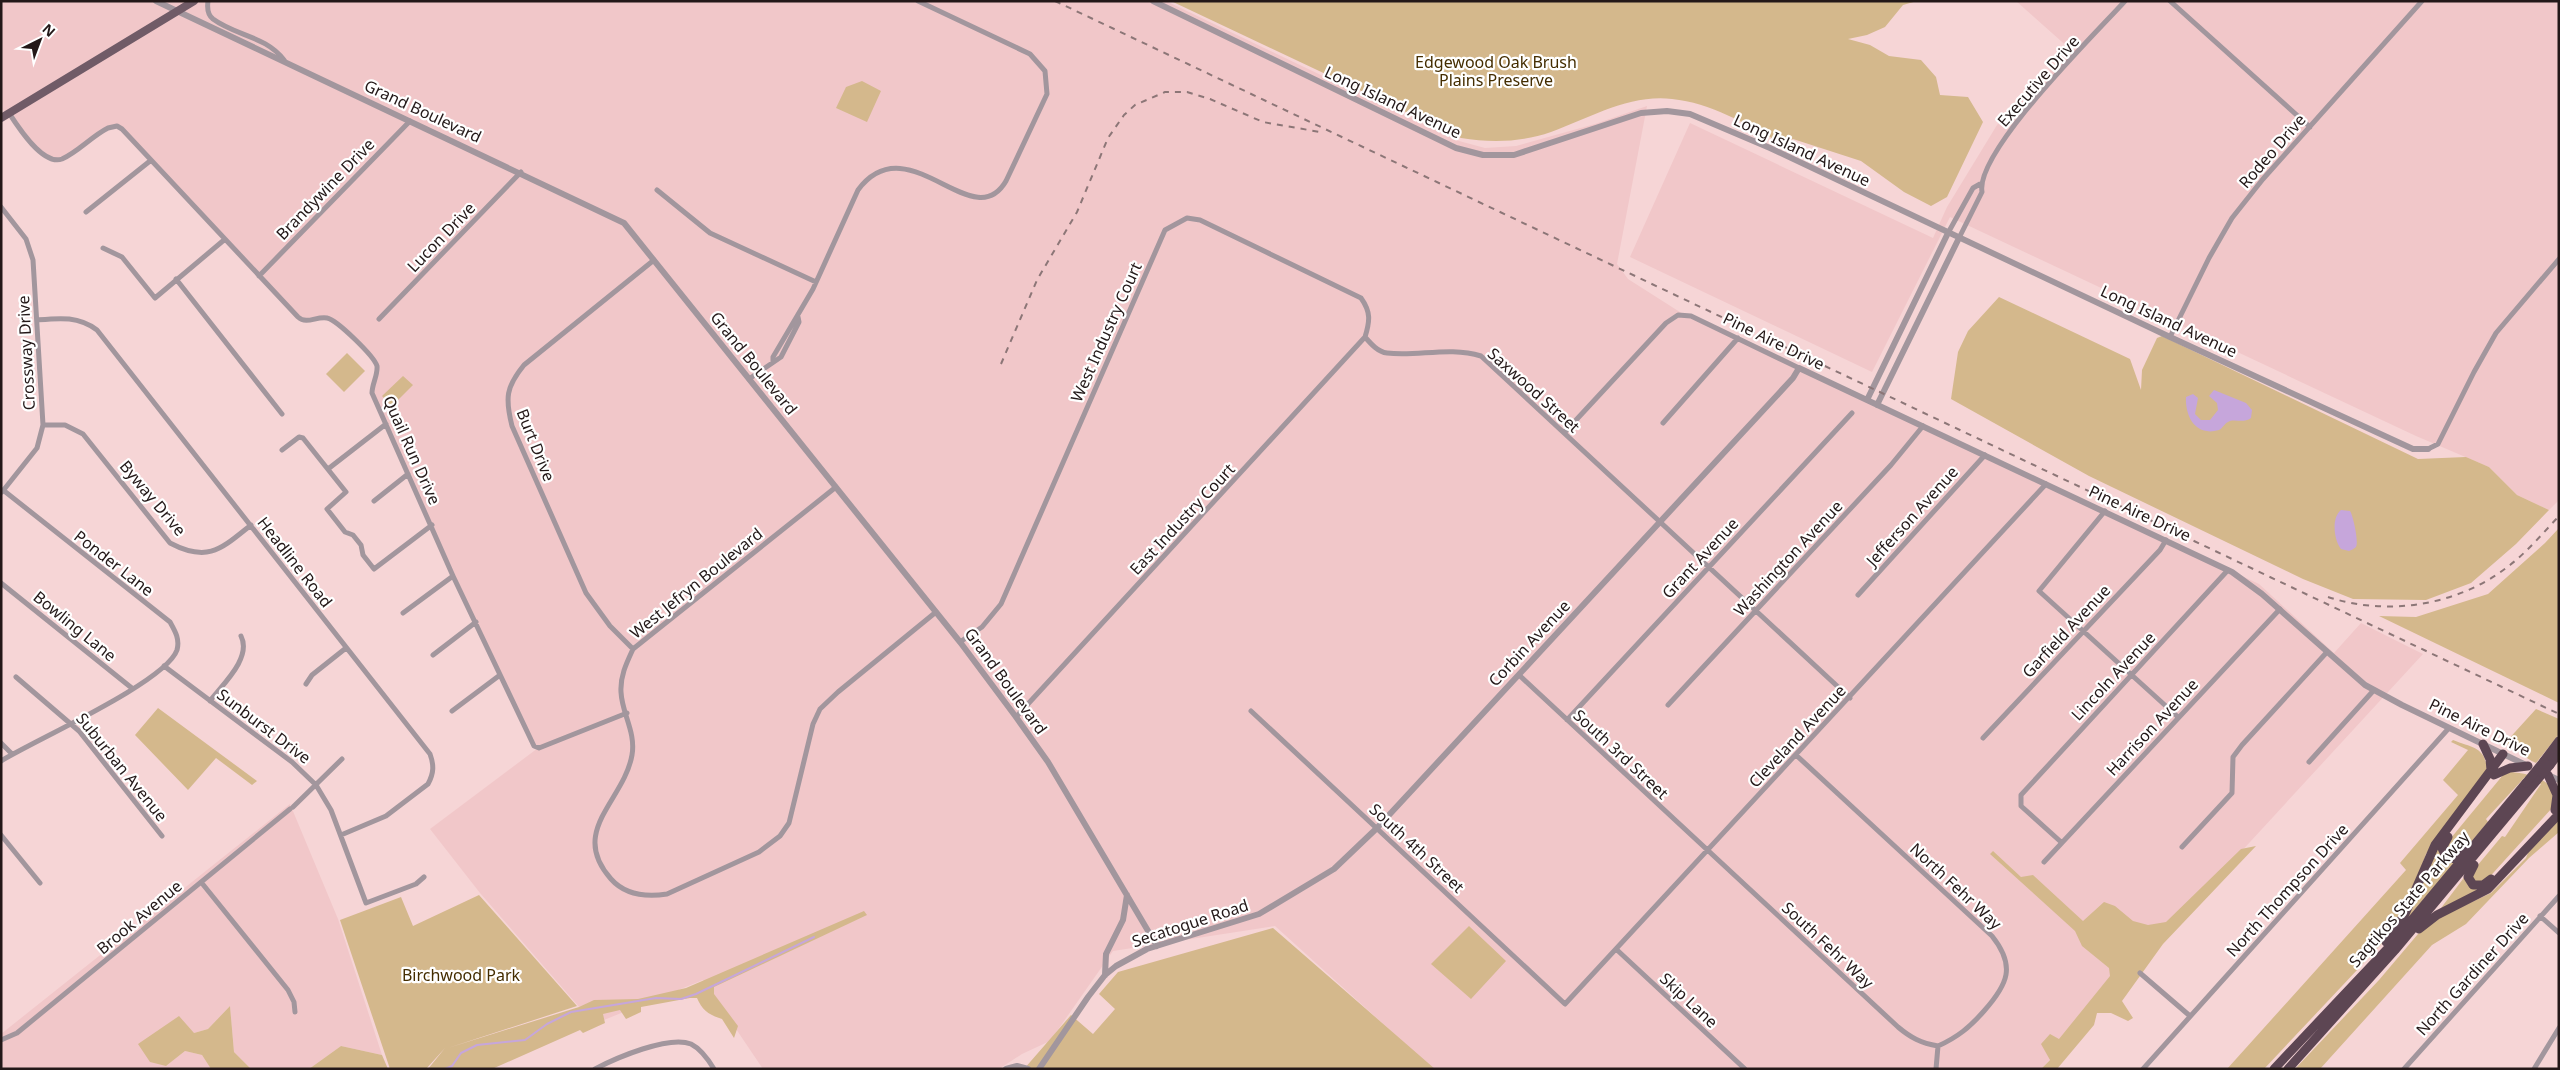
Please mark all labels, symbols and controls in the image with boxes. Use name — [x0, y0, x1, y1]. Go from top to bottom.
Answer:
north arrow — [15, 15, 65, 65]
text: N — [38, 19, 60, 41]
street label: Executive Drive — [1992, 31, 2084, 131]
park label: Edgewood Oak Brush Plains Preserve — [1415, 51, 1577, 91]
street label: Long Island Avenue — [1321, 61, 1465, 143]
street label: Grand Boulevard — [361, 74, 485, 148]
street label: Long Island Avenue — [1730, 109, 1874, 191]
street label: Rodeo Drive — [2234, 109, 2310, 193]
street label: Brandywine Drive — [271, 134, 379, 244]
street label: Lucon Drive — [402, 197, 480, 277]
street label: West Industry Court — [1065, 259, 1147, 405]
street label: Long Island Avenue — [2097, 280, 2241, 362]
street label: Crossway Drive — [12, 295, 40, 411]
street label: Grand Boulevard — [706, 307, 802, 419]
street label: Pine Aire Drive — [1720, 307, 1828, 375]
street label: Saxwood Street — [1483, 343, 1585, 437]
street label: Quail Run Drive — [378, 392, 446, 508]
street label: Burt Drive — [511, 405, 561, 485]
street label: Byway Drive — [115, 456, 191, 540]
street label: East Industry Court — [1125, 458, 1240, 580]
street label: Jefferson Avenue — [1860, 461, 1963, 572]
street label: Pine Aire Drive — [2085, 480, 2195, 546]
street label: Washington Avenue — [1729, 495, 1847, 621]
street label: Headline Road — [253, 512, 337, 612]
street label: Grant Avenue — [1657, 513, 1743, 603]
street label: West Jefryn Boulevard — [625, 523, 767, 643]
street label: Ponder Lane — [70, 525, 158, 601]
street label: Garfield Avenue — [2017, 580, 2115, 682]
street label: Bowling Lane — [29, 586, 121, 666]
street label: Corbin Avenue — [1483, 595, 1575, 691]
street label: Grand Boulevard — [960, 623, 1052, 739]
street label: Lincoln Avenue — [2066, 627, 2160, 725]
street label: Harrison Avenue — [2101, 674, 2203, 780]
street label: Cleveland Avenue — [1744, 680, 1850, 792]
street label: Sunburst Drive — [213, 683, 315, 769]
street label: Pine Aire Drive — [2426, 693, 2534, 761]
street label: South 3rd Street — [1569, 704, 1673, 804]
street label: Suburban Avenue — [71, 708, 173, 826]
street label: South 4th Street — [1365, 798, 1469, 898]
street label: North Thompson Drive — [2221, 819, 2353, 961]
street label: Sagtikos State Parkway — [2344, 826, 2475, 972]
street label: North Fehr Way — [1905, 838, 2007, 935]
street label: Brook Avenue — [92, 875, 186, 959]
street label: Secatogue Road — [1129, 894, 1251, 952]
street label: South Fehr Way — [1777, 897, 1879, 994]
street label: North Gardiner Drive — [2411, 908, 2533, 1040]
park label: Birchwood Park — [402, 964, 521, 986]
street label: Skip Lane — [1655, 967, 1723, 1033]

